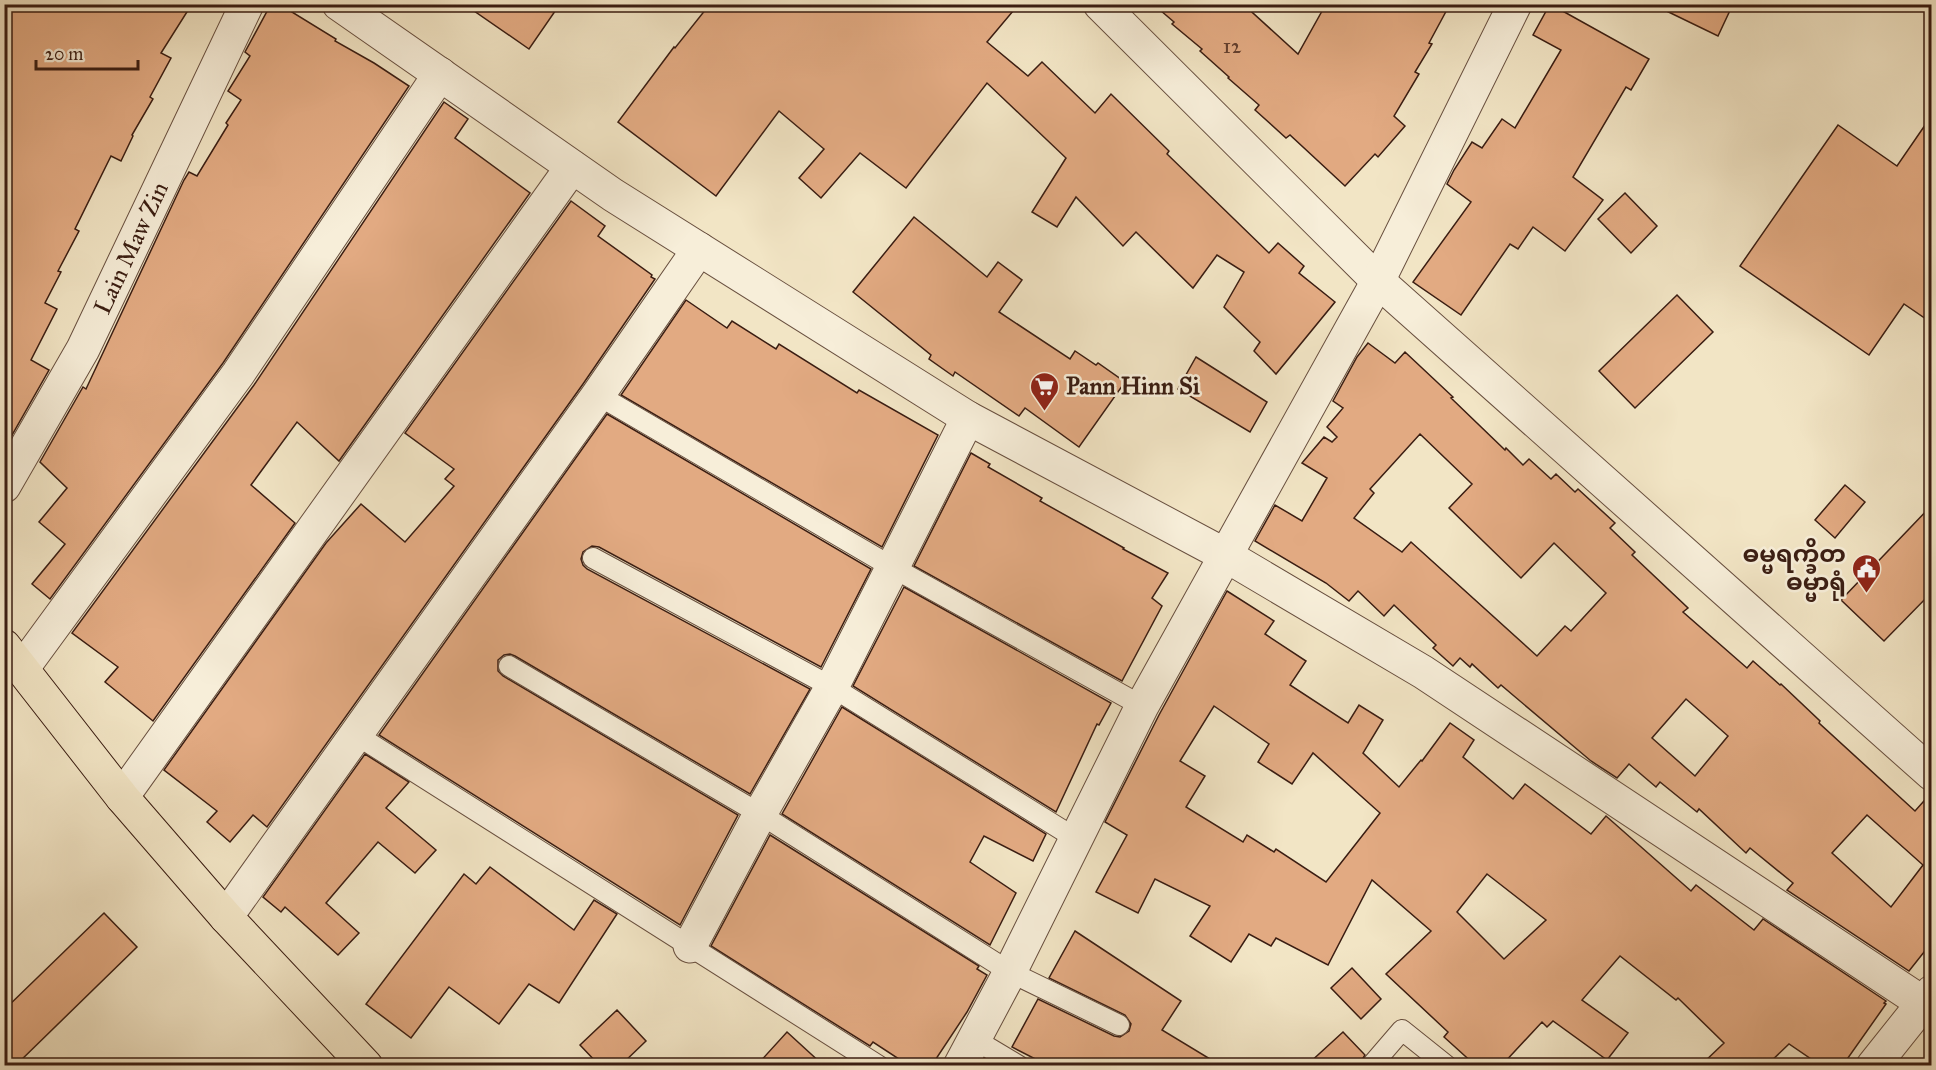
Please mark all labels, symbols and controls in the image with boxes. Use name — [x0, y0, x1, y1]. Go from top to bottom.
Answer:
scale bar — [36, 33, 138, 71]
house number: 12 — [1223, 33, 1242, 59]
text: 20 m — [45, 43, 83, 65]
street label: Lain Maw Zin — [87, 177, 175, 319]
supermarket icon: Pann Hinn Si — [1029, 370, 1061, 412]
place label: Pann Hinn Si — [1066, 371, 1200, 401]
place label: ဓမ္မရက္ခိတ ဓမ္မာရုံ — [1743, 538, 1846, 602]
public building icon: ဓမ္မရက္ခိတ ဓမ္မာရုံ — [1851, 552, 1883, 594]

